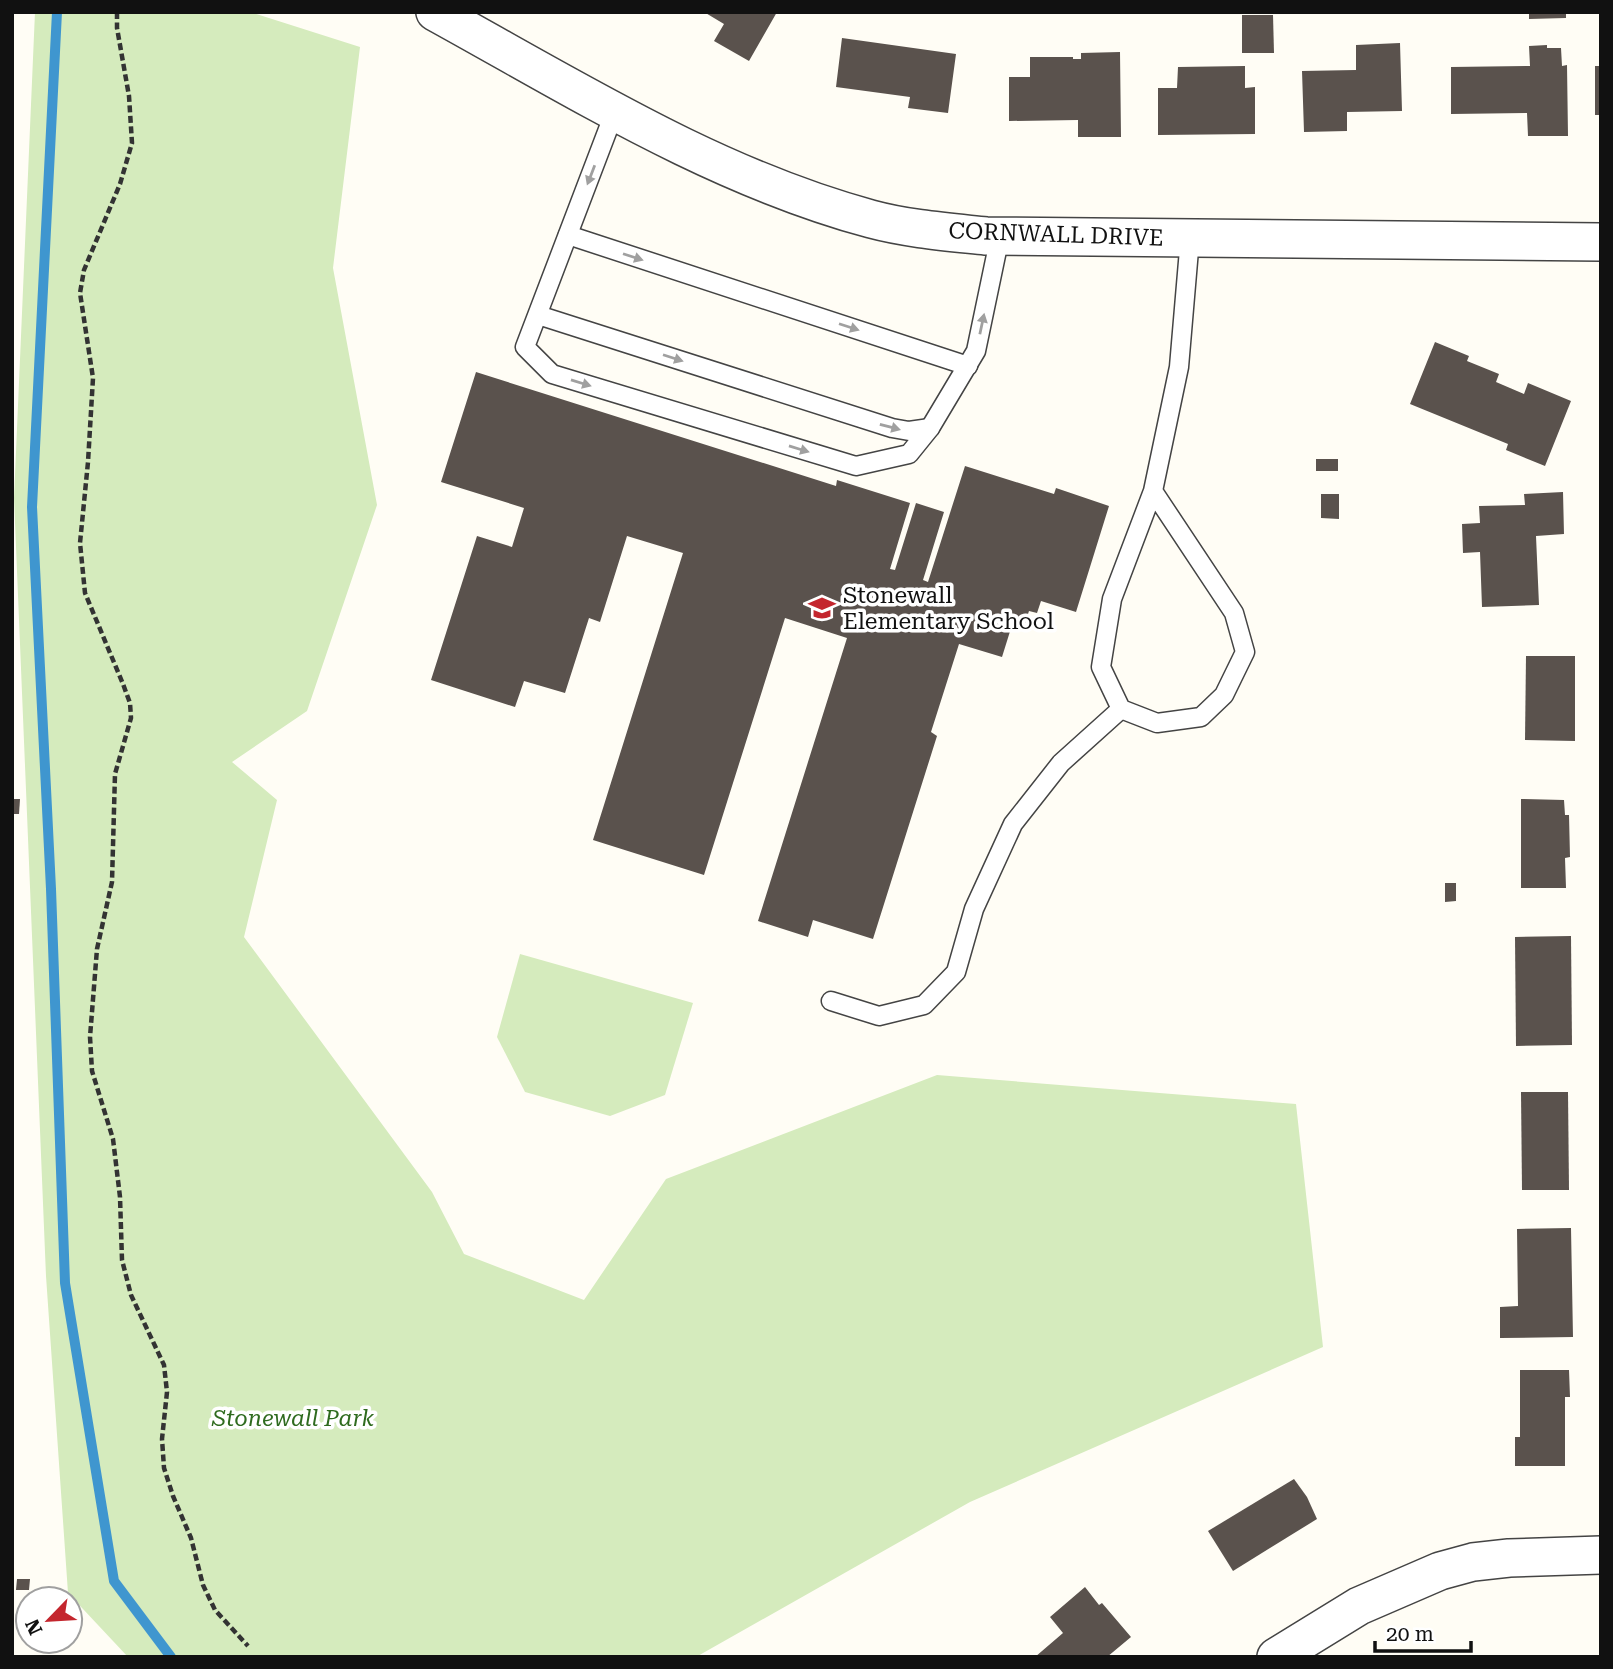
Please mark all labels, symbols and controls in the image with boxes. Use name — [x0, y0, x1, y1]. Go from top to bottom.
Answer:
one-way arrow — [585, 165, 596, 186]
street label: CORNWALL DRIVE — [948, 217, 1164, 252]
one-way arrow — [622, 252, 643, 262]
one-way arrow — [976, 313, 987, 335]
one-way arrow — [839, 322, 860, 333]
one-way arrow — [662, 354, 683, 364]
one-way arrow — [571, 379, 592, 389]
one-way arrow — [879, 422, 901, 433]
one-way arrow — [788, 444, 809, 454]
place label: Stonewall Elementary School — [843, 582, 1054, 635]
school or university icon: Stonewall Elementary School — [807, 593, 837, 623]
park label: Stonewall Park — [211, 1405, 375, 1432]
north arrow — [14, 1585, 84, 1655]
scale bar — [1375, 1610, 1471, 1654]
text: N — [20, 1615, 48, 1638]
text: 20 m — [1386, 1622, 1434, 1646]

